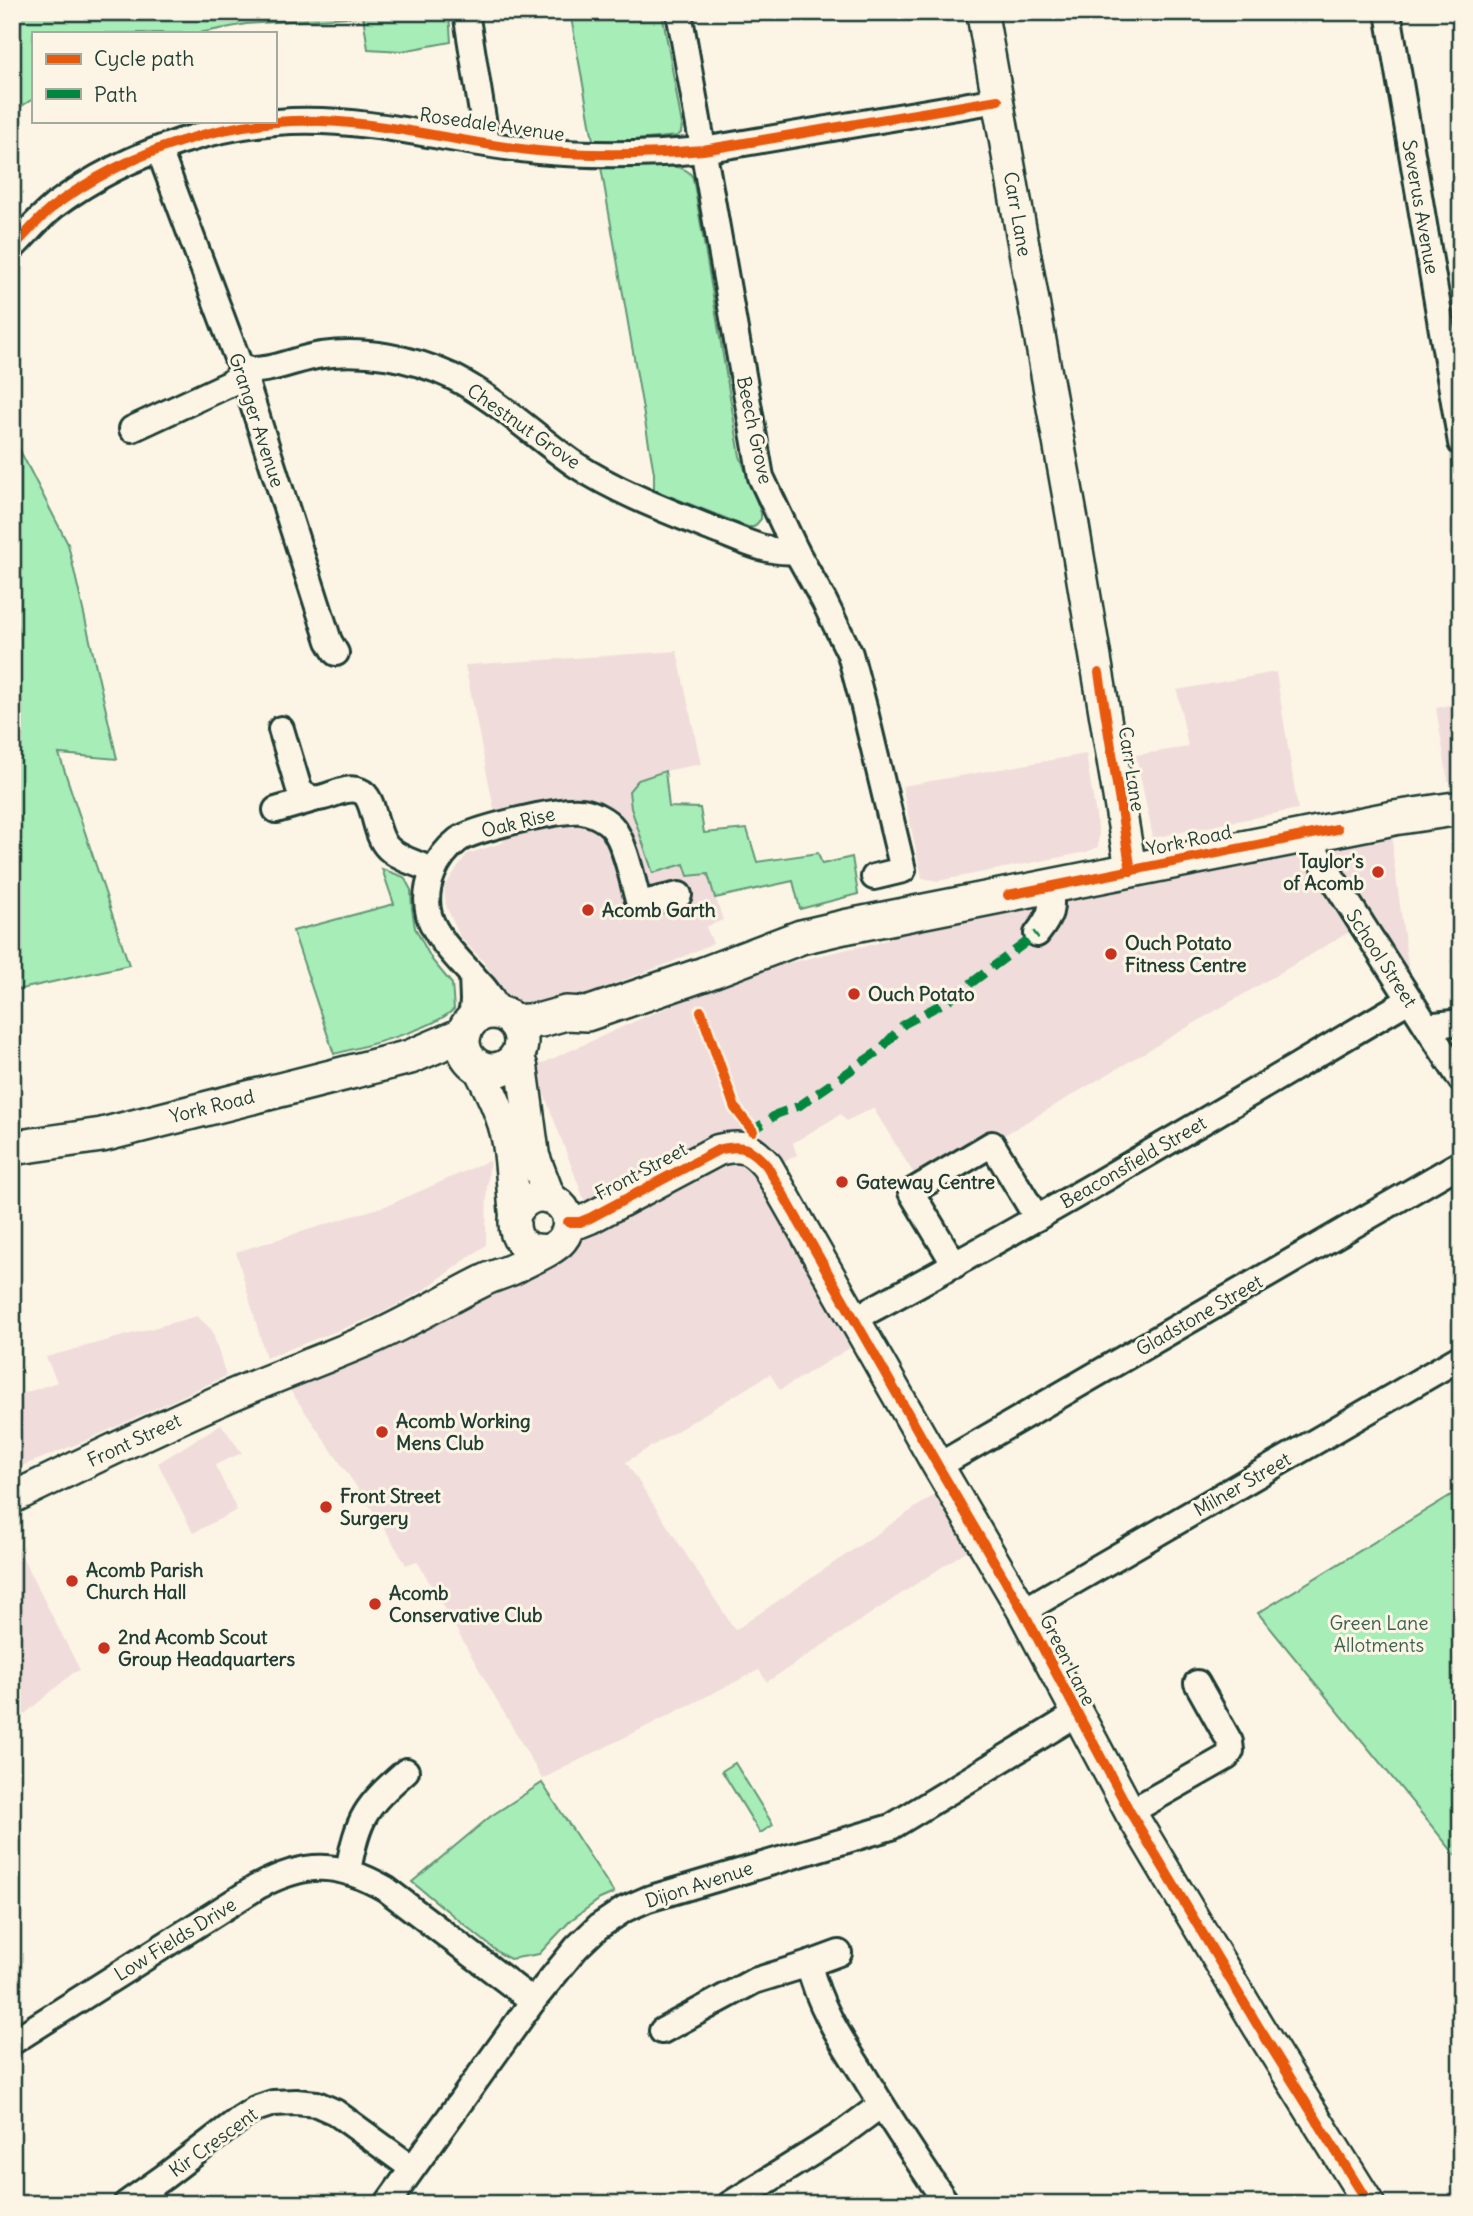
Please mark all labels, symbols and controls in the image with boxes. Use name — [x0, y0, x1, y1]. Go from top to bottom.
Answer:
legend — [32, 32, 276, 122]
text: Cycle path — [94, 45, 194, 72]
text: Path — [94, 81, 137, 108]
street label: Rosedale Avenue — [418, 102, 566, 146]
street label: Severus Avenue — [1397, 138, 1445, 276]
street label: Carr Lane — [999, 170, 1037, 258]
street label: Granger Avenue — [224, 350, 290, 490]
street label: Beech Grove — [732, 374, 778, 486]
street label: Chestnut Grove — [463, 378, 585, 474]
street label: Carr Lane — [1113, 725, 1151, 813]
street label: Oak Rise — [479, 801, 557, 843]
street label: York Road — [1144, 819, 1234, 861]
place label: Taylor's of Acomb — [1283, 849, 1364, 895]
marker: Taylor's of Acomb — [1370, 864, 1386, 880]
place label: Acomb Garth — [602, 898, 716, 922]
marker: Acomb Garth — [580, 902, 596, 918]
street label: School Street — [1341, 904, 1423, 1012]
place label: Ouch Potato Fitness Centre — [1125, 931, 1246, 977]
marker: Ouch Potato Fitness Centre — [1103, 946, 1119, 962]
place label: Ouch Potato — [868, 982, 975, 1006]
marker: Ouch Potato — [846, 986, 862, 1002]
street label: York Road — [167, 1084, 257, 1128]
street label: Beaconsfield Street — [1056, 1110, 1210, 1214]
street label: Front Street — [591, 1137, 691, 1205]
place label: Gateway Centre — [856, 1170, 995, 1194]
marker: Gateway Centre — [834, 1174, 850, 1190]
street label: Gladstone Street — [1131, 1269, 1267, 1361]
street label: Front Street — [83, 1408, 185, 1472]
place label: Acomb Working Mens Club — [396, 1409, 531, 1455]
marker: Acomb Working Mens Club — [374, 1424, 390, 1440]
street label: Milner Street — [1189, 1447, 1295, 1521]
place label: Front Street Surgery — [340, 1484, 441, 1530]
marker: Front Street Surgery — [318, 1499, 334, 1515]
place label: Acomb Parish Church Hall — [86, 1558, 204, 1604]
marker: Acomb Parish Church Hall — [64, 1573, 80, 1589]
place label: Acomb Conservative Club — [389, 1581, 543, 1627]
marker: Acomb Conservative Club — [367, 1596, 383, 1612]
street label: Green Lane — [1035, 1610, 1101, 1710]
park label: Green Lane Allotments — [1329, 1611, 1429, 1657]
place label: 2nd Acomb Scout Group Headquarters — [118, 1625, 295, 1671]
marker: 2nd Acomb Scout Group Headquarters — [96, 1640, 112, 1656]
street label: Dijon Avenue — [642, 1855, 756, 1913]
street label: Low Fields Drive — [110, 1892, 240, 1986]
street label: Kir Crescent — [164, 2102, 262, 2182]

